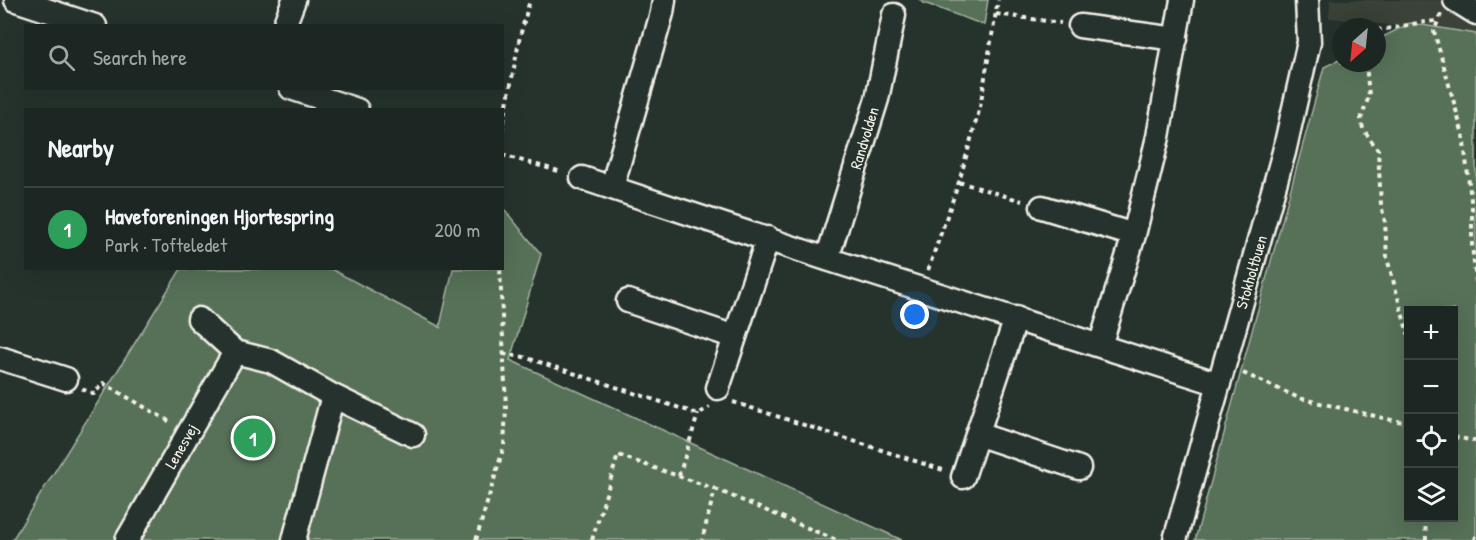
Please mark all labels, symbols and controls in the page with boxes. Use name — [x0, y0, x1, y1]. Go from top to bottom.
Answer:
north arrow — [1332, 18, 1386, 72]
search box — [24, 24, 504, 90]
icon: search — [45, 41, 78, 74]
text: Search here — [93, 42, 187, 72]
street label: Randvolden — [844, 104, 884, 172]
text: Nearby — [48, 130, 114, 165]
text: Haveforeningen Hjortespring — [105, 201, 334, 231]
text: 1 — [64, 216, 71, 243]
text: 200 m — [435, 216, 480, 243]
text: Park · Tofteledet — [105, 231, 227, 258]
street label: Stokholtbuen — [1230, 233, 1272, 311]
your location — [900, 300, 929, 329]
map controls — [1404, 306, 1458, 522]
button: + — [1404, 306, 1458, 360]
button: − — [1404, 360, 1458, 414]
button: locate — [1404, 414, 1458, 468]
pin: 1 — [234, 416, 272, 460]
street label: Lenesvej — [159, 419, 203, 473]
button: layers — [1404, 468, 1458, 522]

